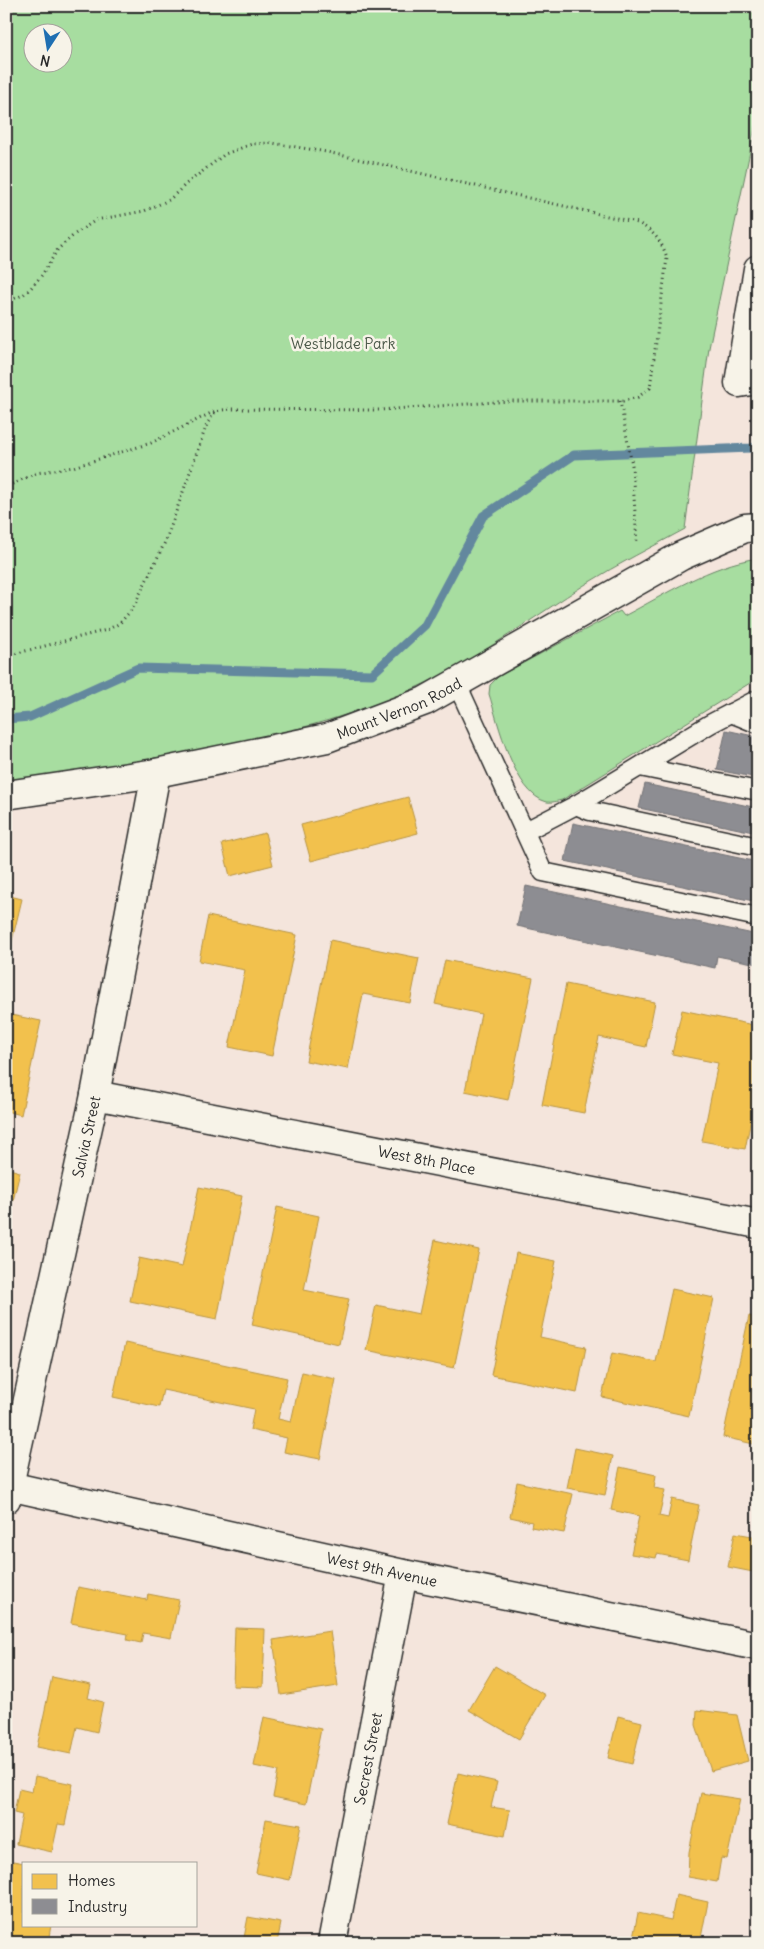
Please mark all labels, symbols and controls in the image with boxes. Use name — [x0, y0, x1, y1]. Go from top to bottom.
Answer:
north arrow — [22, 22, 72, 72]
text: N — [39, 51, 52, 71]
park label: Westblade Park — [291, 334, 396, 353]
street label: Mount Vernon Road — [334, 673, 465, 743]
street label: Salvia Street — [68, 1094, 104, 1179]
street label: West 8th Place — [376, 1141, 477, 1178]
street label: West 9th Avenue — [325, 1548, 439, 1590]
street label: Secrest Street — [349, 1711, 386, 1806]
legend — [22, 1862, 198, 1926]
text: Homes — [68, 1871, 115, 1890]
text: Industry — [68, 1897, 127, 1916]

